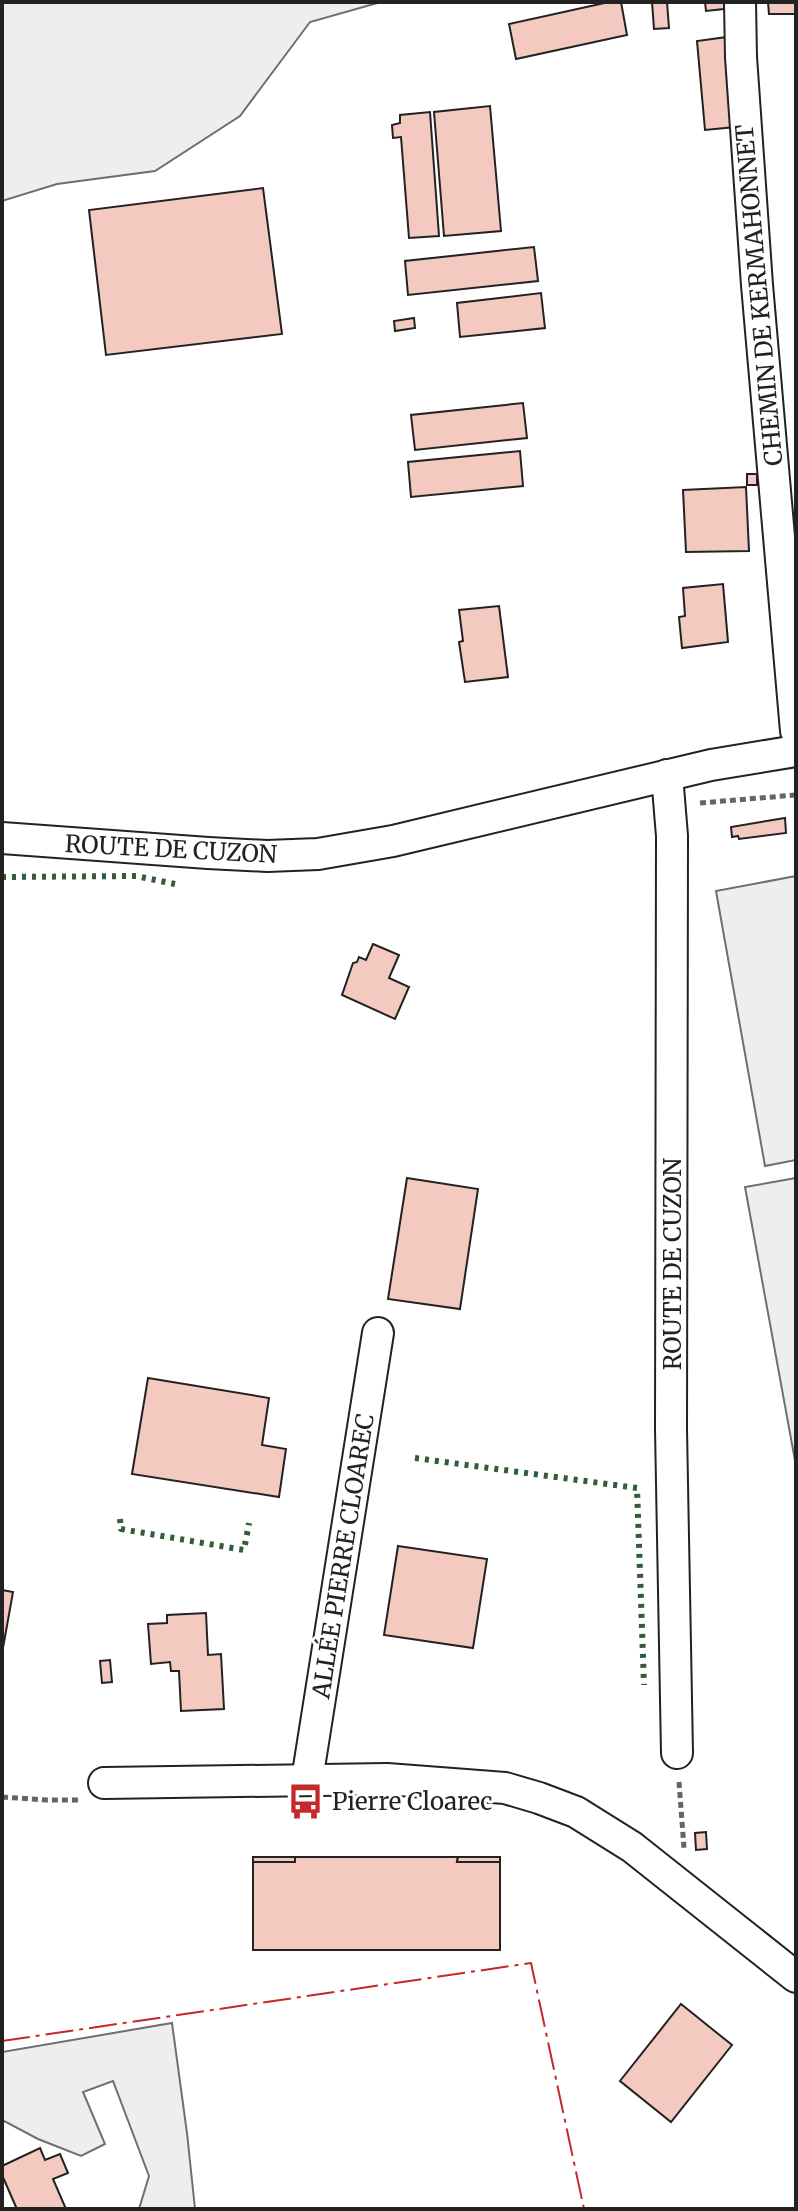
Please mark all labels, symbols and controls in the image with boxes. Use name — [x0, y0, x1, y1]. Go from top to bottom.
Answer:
street label: CHEMIN DE KERMAHONNET — [729, 123, 789, 467]
street label: ROUTE DE CUZON — [64, 828, 278, 870]
street label: ROUTE DE CUZON — [657, 1157, 688, 1370]
street label: ALLÉE PIERRE CLOAREC — [304, 1411, 381, 1702]
bus stop icon: Pierre Cloarec — [287, 1782, 325, 1820]
place label: Pierre Cloarec — [332, 1786, 492, 1817]

